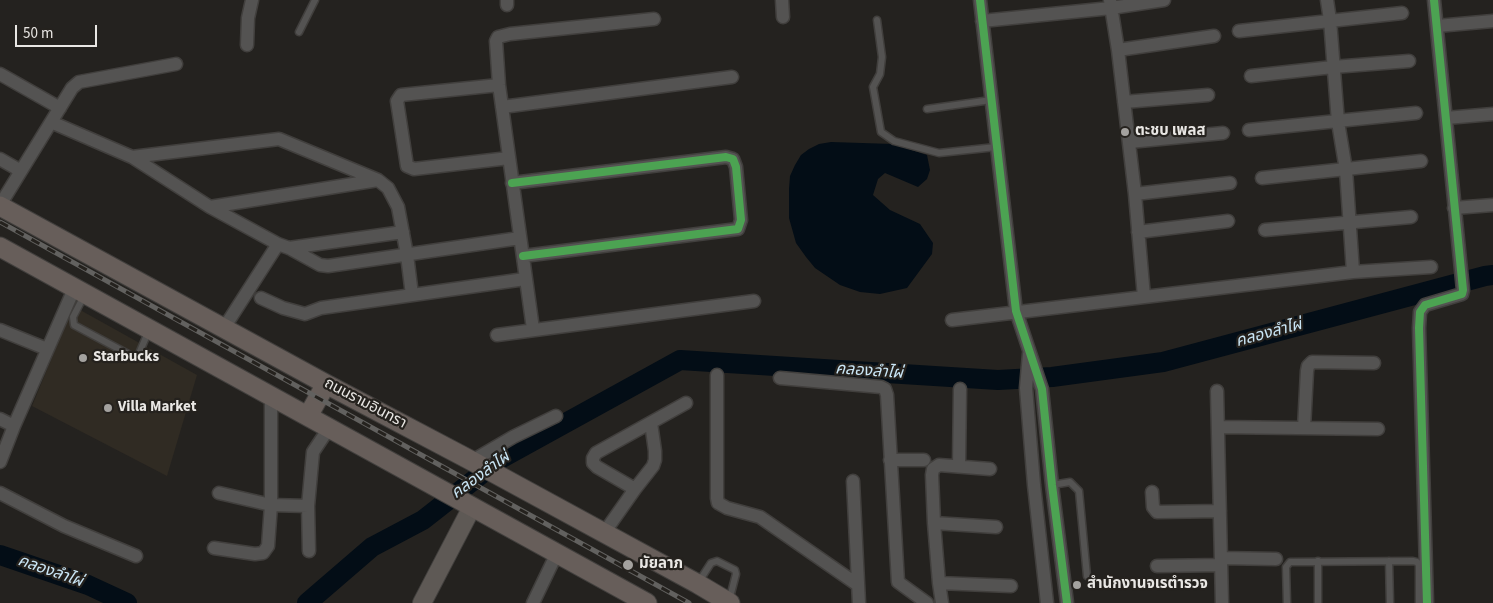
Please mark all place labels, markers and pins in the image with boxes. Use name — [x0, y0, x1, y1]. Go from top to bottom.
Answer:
place label: ตะชบ เพลส — [1135, 123, 1205, 141]
marker: ตะชบ เพลส — [1119, 126, 1131, 138]
place label: Starbucks — [93, 349, 159, 367]
marker: Starbucks — [77, 352, 89, 364]
place label: Villa Market — [118, 399, 196, 417]
marker: Villa Market — [102, 402, 114, 414]
place label: มัยลาภ — [639, 556, 683, 574]
marker: มัยลาภ — [621, 558, 635, 572]
place label: สำนักงานจเรตำรวจ — [1087, 576, 1208, 594]
marker: สำนักงานจเรตำรวจ — [1071, 579, 1083, 591]

